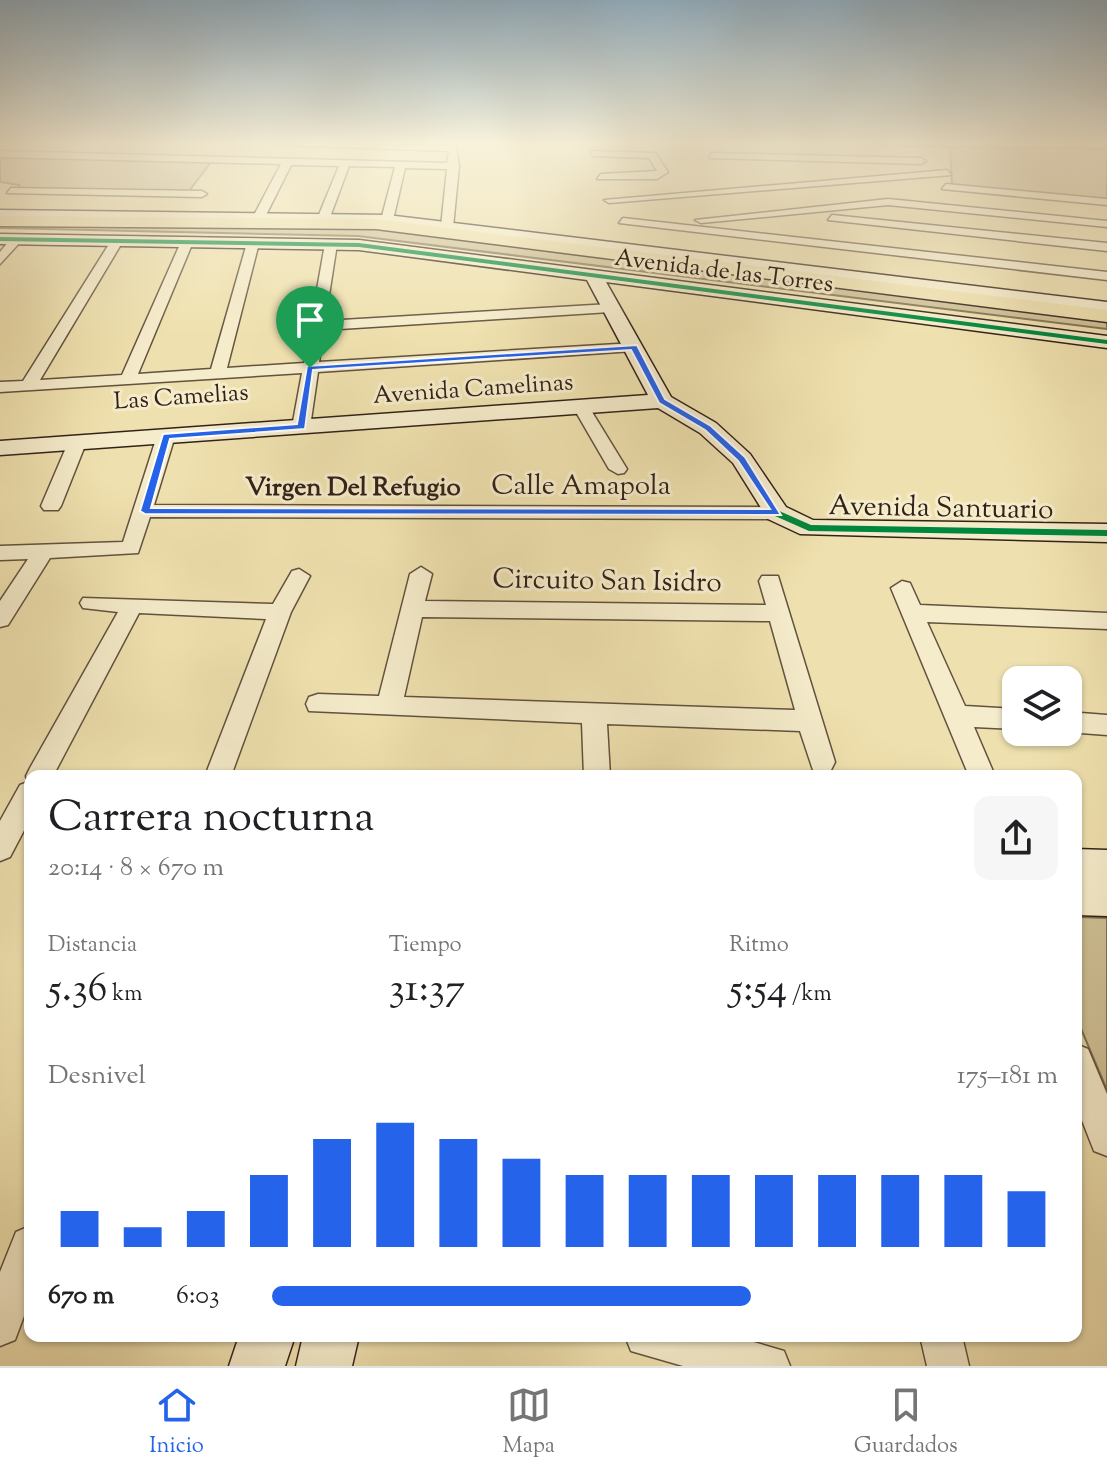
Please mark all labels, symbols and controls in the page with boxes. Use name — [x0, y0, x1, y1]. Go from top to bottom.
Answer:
street label: Avenida de las Torres — [612, 242, 835, 302]
pin — [276, 286, 344, 368]
icon: arrive — [288, 298, 332, 342]
street label: Avenida Camelinas — [372, 366, 574, 414]
street label: Las Camelias — [113, 376, 250, 420]
street label: Calle Amapola — [491, 467, 671, 507]
district label: Virgen Del Refugio — [245, 470, 461, 507]
street label: Avenida Santuario — [828, 487, 1054, 531]
street label: Circuito San Isidro — [492, 560, 722, 604]
map controls — [1002, 666, 1082, 746]
button: layers — [1002, 666, 1082, 746]
text: Carrera nocturna — [48, 788, 375, 851]
button: share — [974, 796, 1058, 880]
text: 20:14 · 8 × 670 m — [48, 850, 224, 887]
text: Distancia — [48, 930, 137, 962]
text: Tiempo — [389, 930, 462, 962]
text: Ritmo — [729, 930, 789, 962]
text: 5.36 — [48, 962, 107, 1019]
text: 31:37 — [389, 962, 465, 1019]
text: 5:54 — [729, 962, 787, 1019]
text: km — [107, 979, 142, 1011]
text: /km — [787, 979, 832, 1011]
text: Desnivel — [48, 1058, 146, 1095]
text: 175–181 m — [957, 1058, 1058, 1095]
text: 670 m — [48, 1278, 114, 1315]
text: 6:03 — [176, 1278, 219, 1315]
tab: Inicio — [149, 1383, 204, 1463]
tab: Mapa — [503, 1383, 555, 1463]
tab: Guardados — [854, 1383, 958, 1463]

